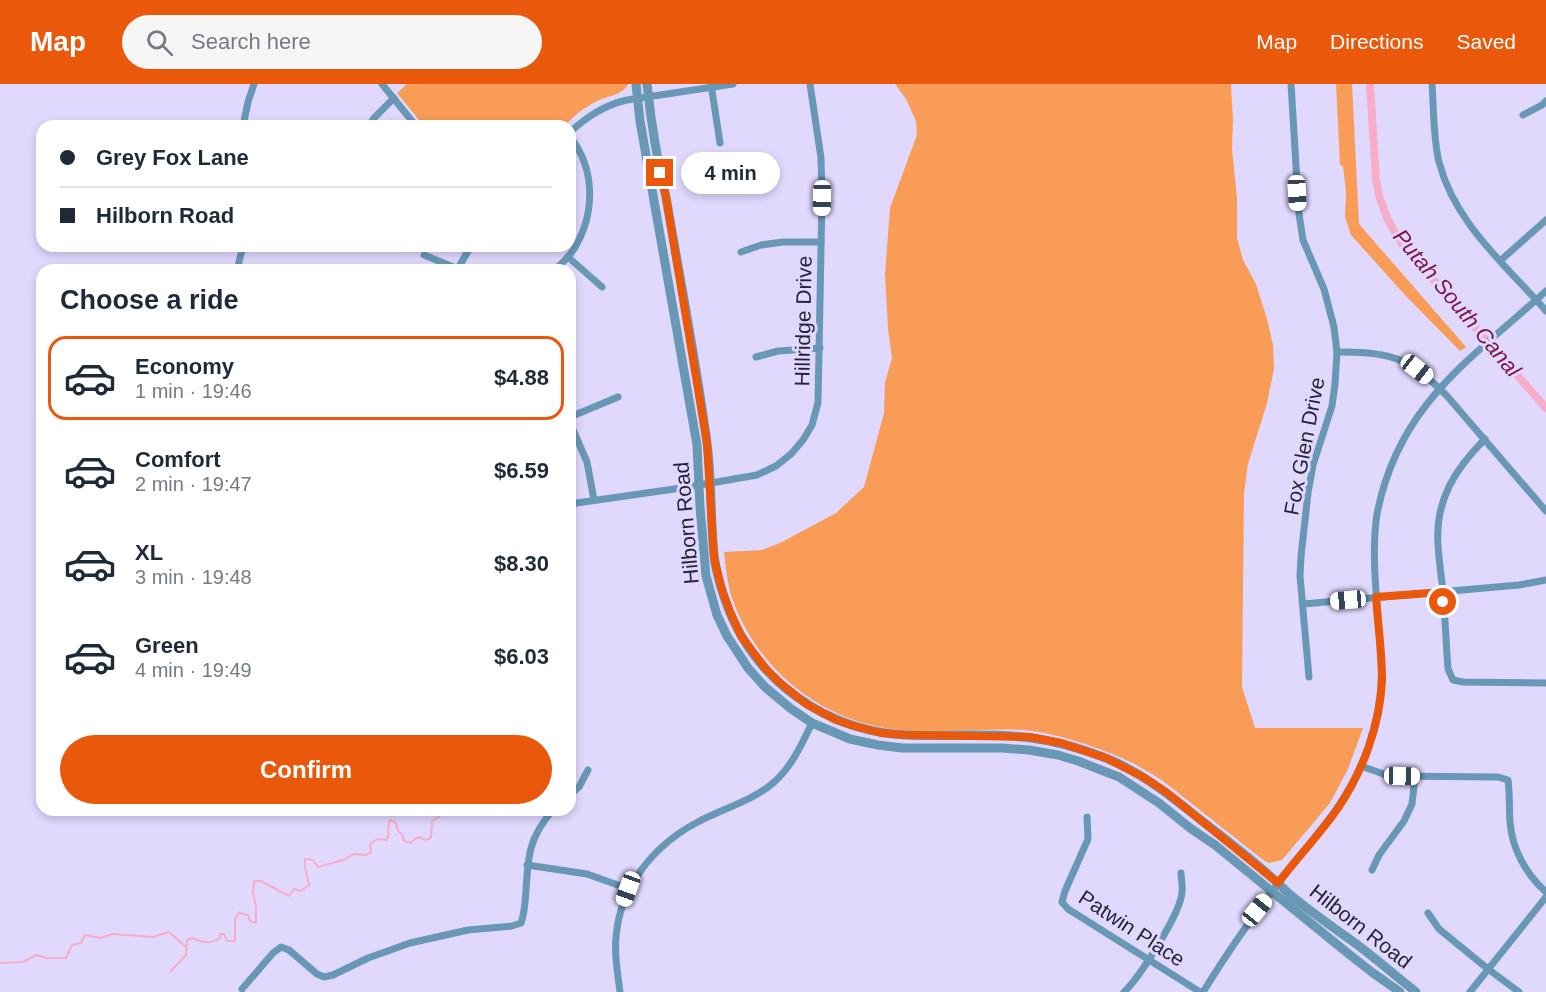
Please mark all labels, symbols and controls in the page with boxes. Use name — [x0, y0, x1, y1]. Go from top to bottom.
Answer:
search box — [122, 15, 542, 69]
text: Map — [30, 26, 86, 57]
icon: search — [143, 26, 176, 59]
text: Search here — [191, 29, 311, 54]
text: Map — [1256, 30, 1297, 53]
text: Directions — [1330, 30, 1423, 53]
text: Saved — [1456, 30, 1516, 53]
text: Grey Fox Lane — [96, 145, 249, 170]
callout: 4 min — [681, 152, 780, 194]
route end — [646, 159, 673, 186]
text: 4 min — [704, 162, 757, 184]
car — [1287, 175, 1307, 211]
car — [813, 180, 831, 216]
text: Hilborn Road — [96, 203, 234, 228]
water label: Putah South Canal — [1388, 224, 1527, 383]
street label: Hillridge Drive — [790, 255, 816, 387]
text: Choose a ride — [60, 285, 239, 315]
icon: car — [63, 351, 117, 405]
car — [1397, 351, 1437, 387]
text: Economy — [135, 354, 234, 379]
text: $4.88 — [494, 365, 549, 390]
street label: Fox Glen Drive — [1279, 375, 1329, 517]
text: 1 min · 19:46 — [135, 380, 252, 402]
icon: car — [63, 444, 117, 498]
text: Comfort — [135, 447, 221, 472]
text: $6.59 — [494, 458, 549, 483]
street label: Hilborn Road — [669, 461, 703, 585]
text: 2 min · 19:47 — [135, 473, 252, 495]
icon: car — [63, 537, 117, 591]
text: XL — [135, 540, 163, 565]
text: $8.30 — [494, 551, 549, 576]
text: 3 min · 19:48 — [135, 566, 252, 588]
route start — [1429, 588, 1456, 615]
car — [1329, 589, 1367, 611]
icon: car — [63, 630, 117, 684]
text: Green — [135, 633, 199, 658]
text: $6.03 — [494, 644, 549, 669]
text: 4 min · 19:49 — [135, 659, 252, 681]
button: Confirm — [60, 735, 552, 804]
car — [1384, 767, 1420, 785]
car — [613, 869, 643, 909]
street label: Hilborn Road — [1306, 879, 1416, 973]
street label: Patwin Place — [1075, 885, 1189, 971]
car — [1239, 890, 1275, 930]

